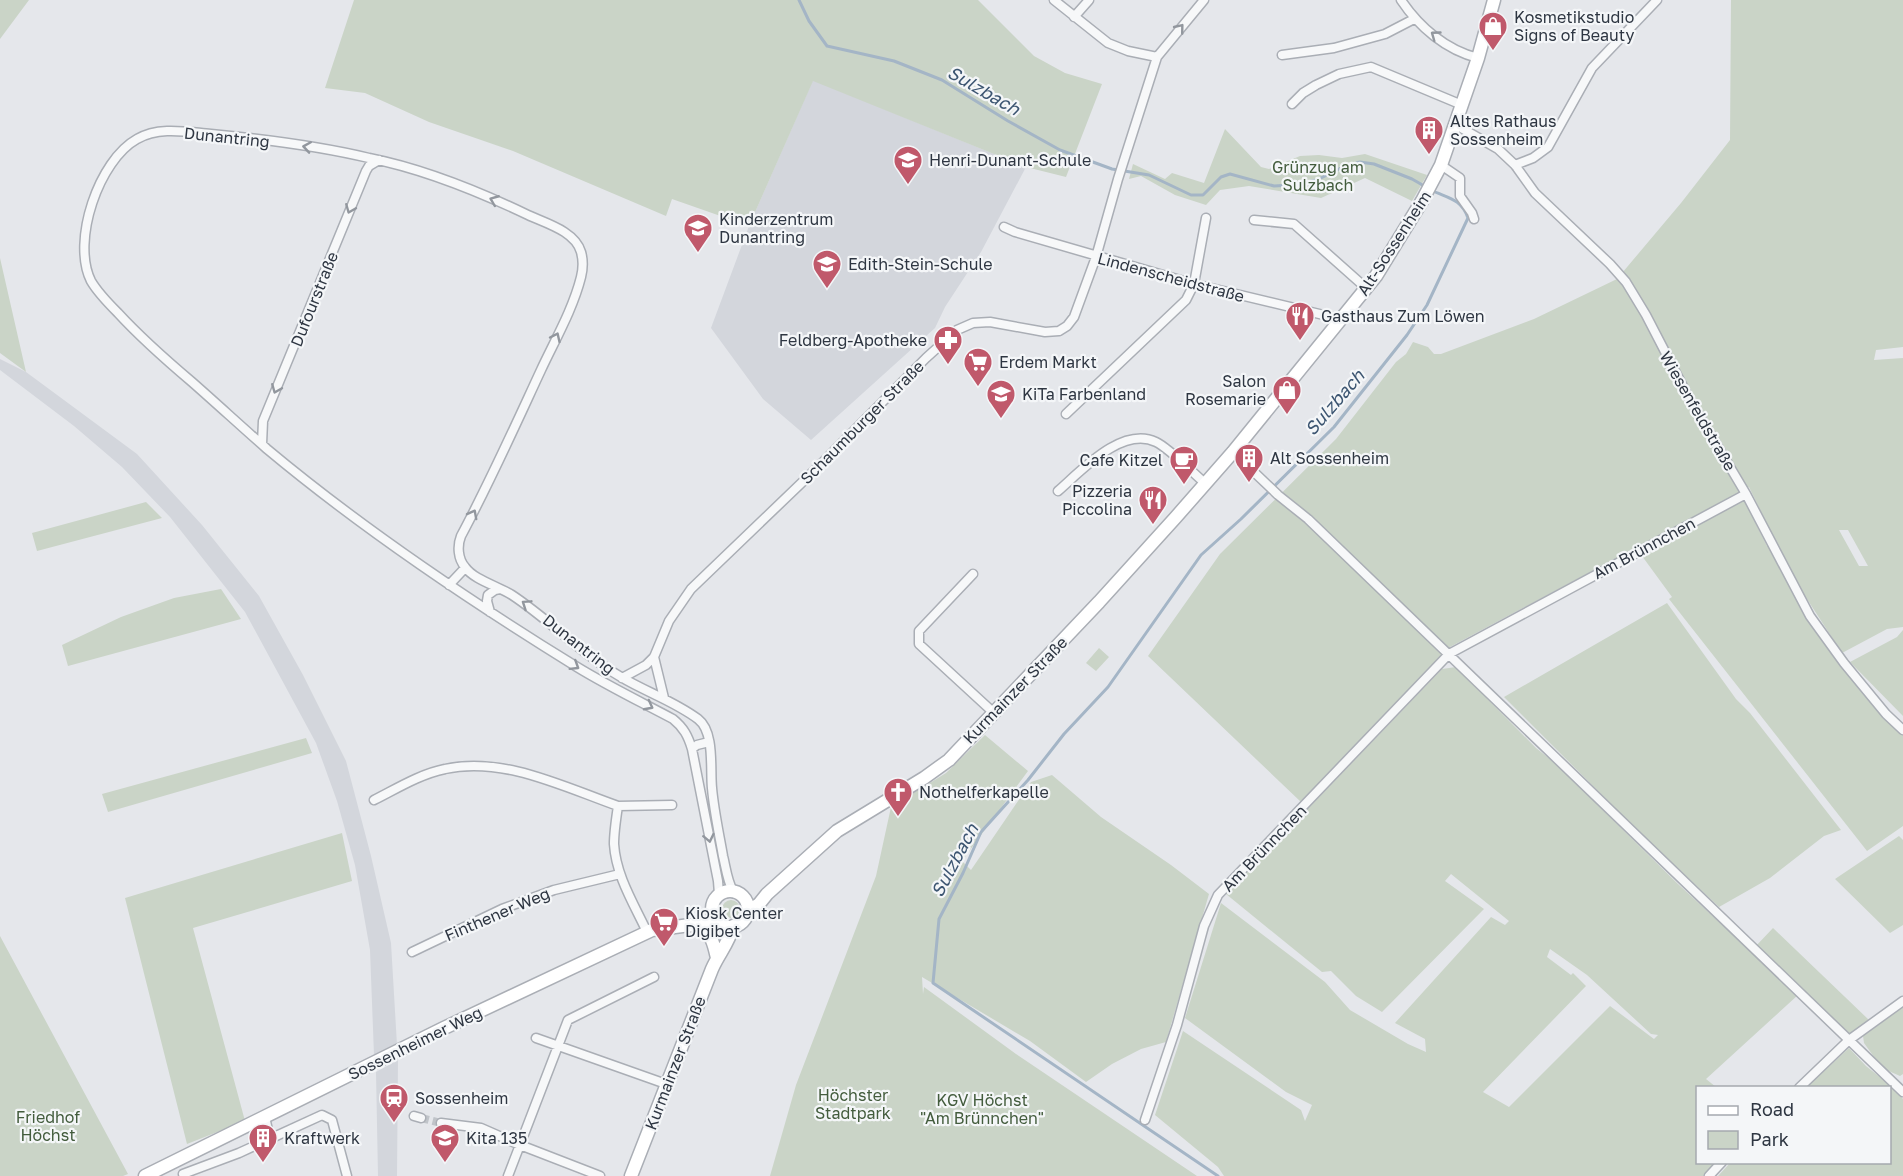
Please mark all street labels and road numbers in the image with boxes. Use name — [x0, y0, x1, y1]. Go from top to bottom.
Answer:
street label: Dunantring — [183, 123, 271, 151]
street label: Alt-Sossenheim — [1353, 187, 1435, 299]
street label: Lindenscheidstraße — [1095, 248, 1247, 306]
street label: Dufourstraße — [286, 249, 342, 349]
street label: Wiesenfeldstraße — [1656, 348, 1740, 474]
street label: Schaumburger Straße — [796, 356, 928, 488]
street label: Am Brünnchen — [1589, 513, 1699, 583]
street label: Dunantring — [539, 610, 619, 678]
street label: Kurmainzer Straße — [959, 632, 1071, 748]
street label: Am Brünnchen — [1218, 800, 1310, 896]
street label: Finthener Weg — [441, 883, 553, 945]
street label: Kurmainzer Straße — [640, 993, 710, 1133]
street label: Sossenheimer Weg — [345, 1002, 485, 1084]

